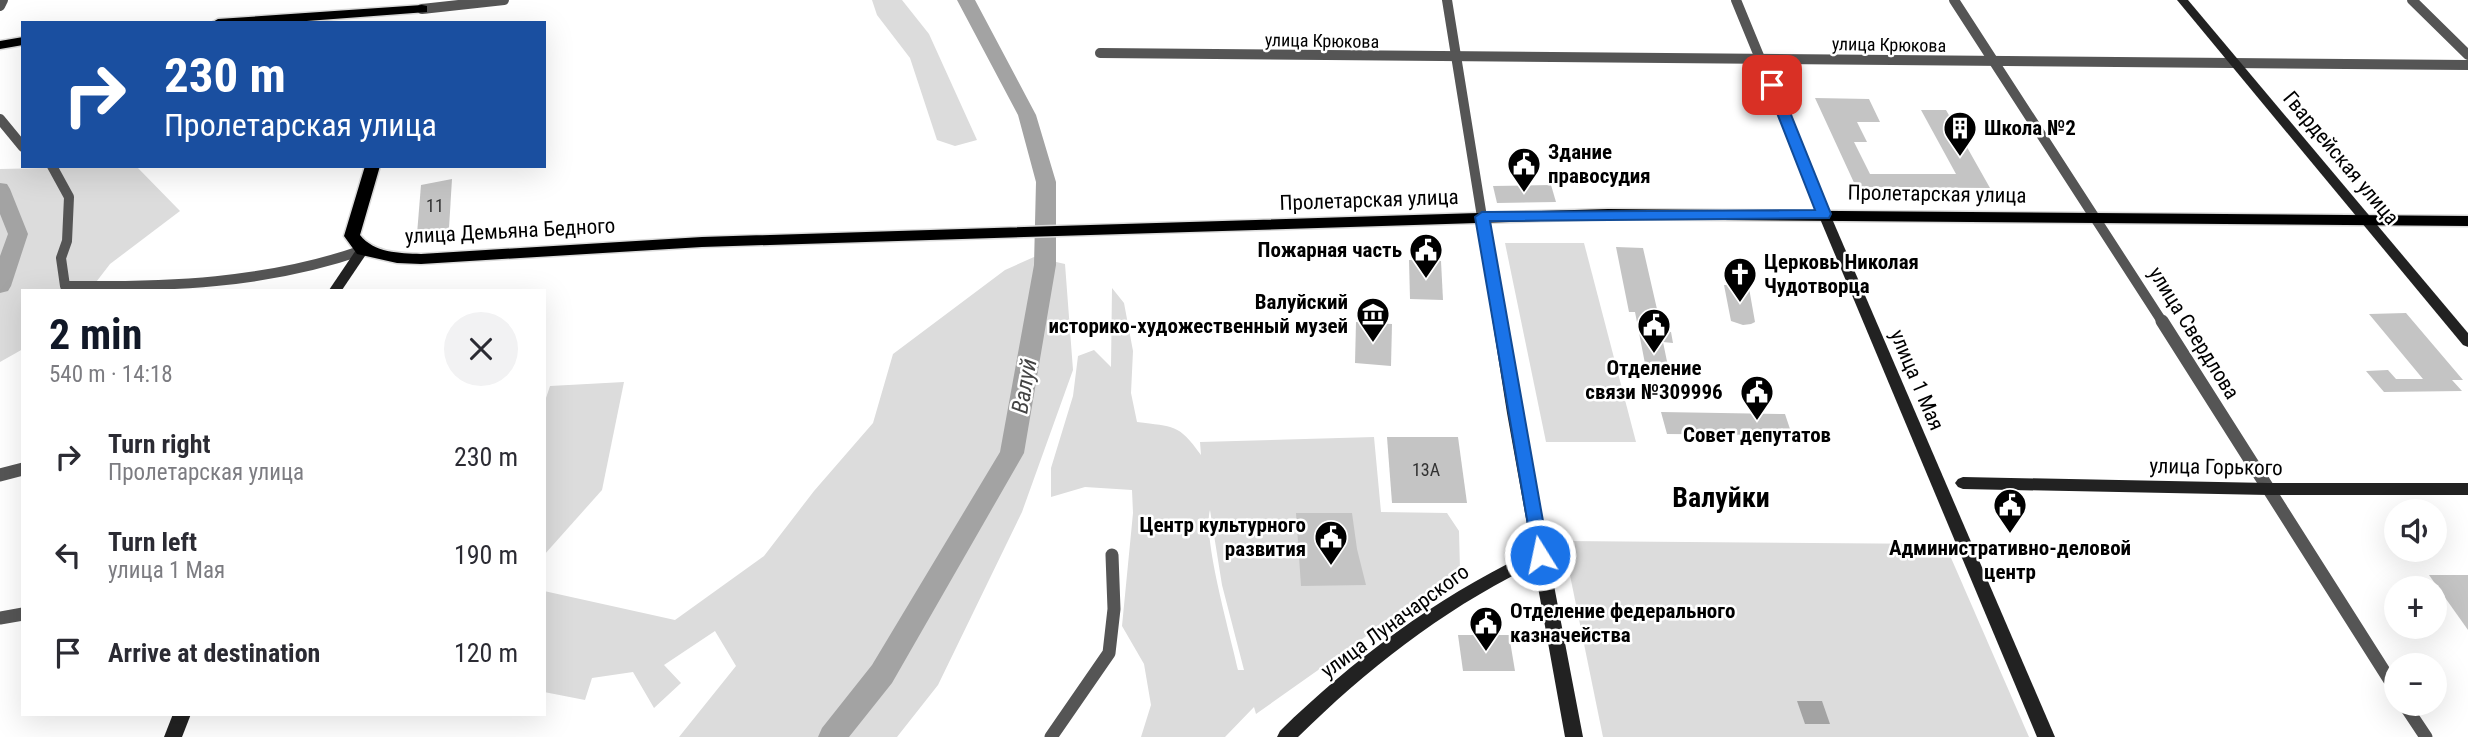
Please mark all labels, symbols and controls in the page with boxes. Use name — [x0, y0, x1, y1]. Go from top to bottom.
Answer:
street label: улица Крюкова — [1265, 29, 1379, 52]
street label: улица Крюкова — [1832, 33, 1946, 56]
text: 230 m — [164, 47, 286, 104]
icon: right — [49, 49, 140, 140]
pin — [1742, 55, 1802, 115]
icon: arrive — [1753, 66, 1791, 104]
street label: Гвардейская улица — [2278, 86, 2404, 230]
text: Пролетарская улица — [164, 106, 437, 144]
building icon: Школа №2 — [1941, 109, 1979, 158]
place label: Школа №2 — [1984, 116, 2076, 140]
place label: Здание правосудия — [1548, 140, 1651, 188]
public building icon: Здание правосудия — [1505, 145, 1543, 194]
street label: Пролетарская улица — [1847, 180, 2027, 208]
street label: Пролетарская улица — [1279, 185, 1459, 215]
house number: 11 — [426, 195, 444, 216]
street label: улица Демьяна Бедного — [404, 214, 616, 248]
public building icon: Пожарная часть — [1407, 231, 1445, 280]
place label: Пожарная часть — [1257, 238, 1402, 262]
place label: Церковь Николая Чудотворца — [1764, 250, 1919, 298]
church icon: Церковь Николая Чудотворца — [1721, 255, 1759, 304]
street label: улица Свердлова — [2144, 263, 2244, 403]
place label: Валуйский историко-художественный музей — [1049, 290, 1348, 338]
museum icon: Валуйский историко-художественный музей — [1354, 295, 1392, 344]
public building icon: Отделение связи №309996 — [1635, 306, 1673, 355]
text: 2 min — [49, 310, 142, 359]
button: close — [444, 312, 518, 386]
street label: улица 1 Мая — [1885, 326, 1949, 434]
place label: Отделение связи №309996 — [1585, 356, 1723, 404]
water label: Валуй — [1006, 357, 1043, 415]
text: 540 m · 14:18 — [49, 361, 173, 388]
public building icon: Совет депутатов — [1738, 373, 1776, 422]
place label: Совет депутатов — [1683, 423, 1831, 447]
text: Turn right — [108, 429, 210, 459]
icon: right — [49, 438, 87, 476]
text: 230 m — [454, 442, 518, 472]
street label: улица Горького — [2149, 454, 2283, 480]
text: Пролетарская улица — [108, 459, 304, 486]
house number: 13А — [1412, 459, 1441, 480]
district label: Валуйки — [1672, 481, 1770, 514]
public building icon: Административно-деловой центр — [1991, 486, 2029, 535]
map controls — [2384, 499, 2447, 716]
button: sound — [2384, 499, 2447, 562]
place label: Центр культурного развития — [1139, 513, 1306, 561]
public building icon: Центр культурного развития — [1312, 518, 1350, 567]
position arrow — [1503, 518, 1577, 592]
text: Turn left — [108, 527, 197, 557]
icon: left — [49, 536, 87, 574]
place label: Административно-деловой центр — [1889, 536, 2131, 584]
text: 190 m — [454, 540, 518, 570]
text: улица 1 Мая — [108, 557, 225, 584]
street label: улица Луначарского — [1316, 559, 1474, 683]
button: + — [2384, 576, 2447, 639]
place label: Отделение федерального казначейства — [1510, 599, 1735, 647]
public building icon: Отделение федерального казначейства — [1467, 604, 1505, 653]
icon: arrive — [49, 634, 87, 672]
text: Arrive at destination — [108, 638, 320, 668]
text: 120 m — [454, 638, 518, 668]
button: − — [2384, 653, 2447, 716]

